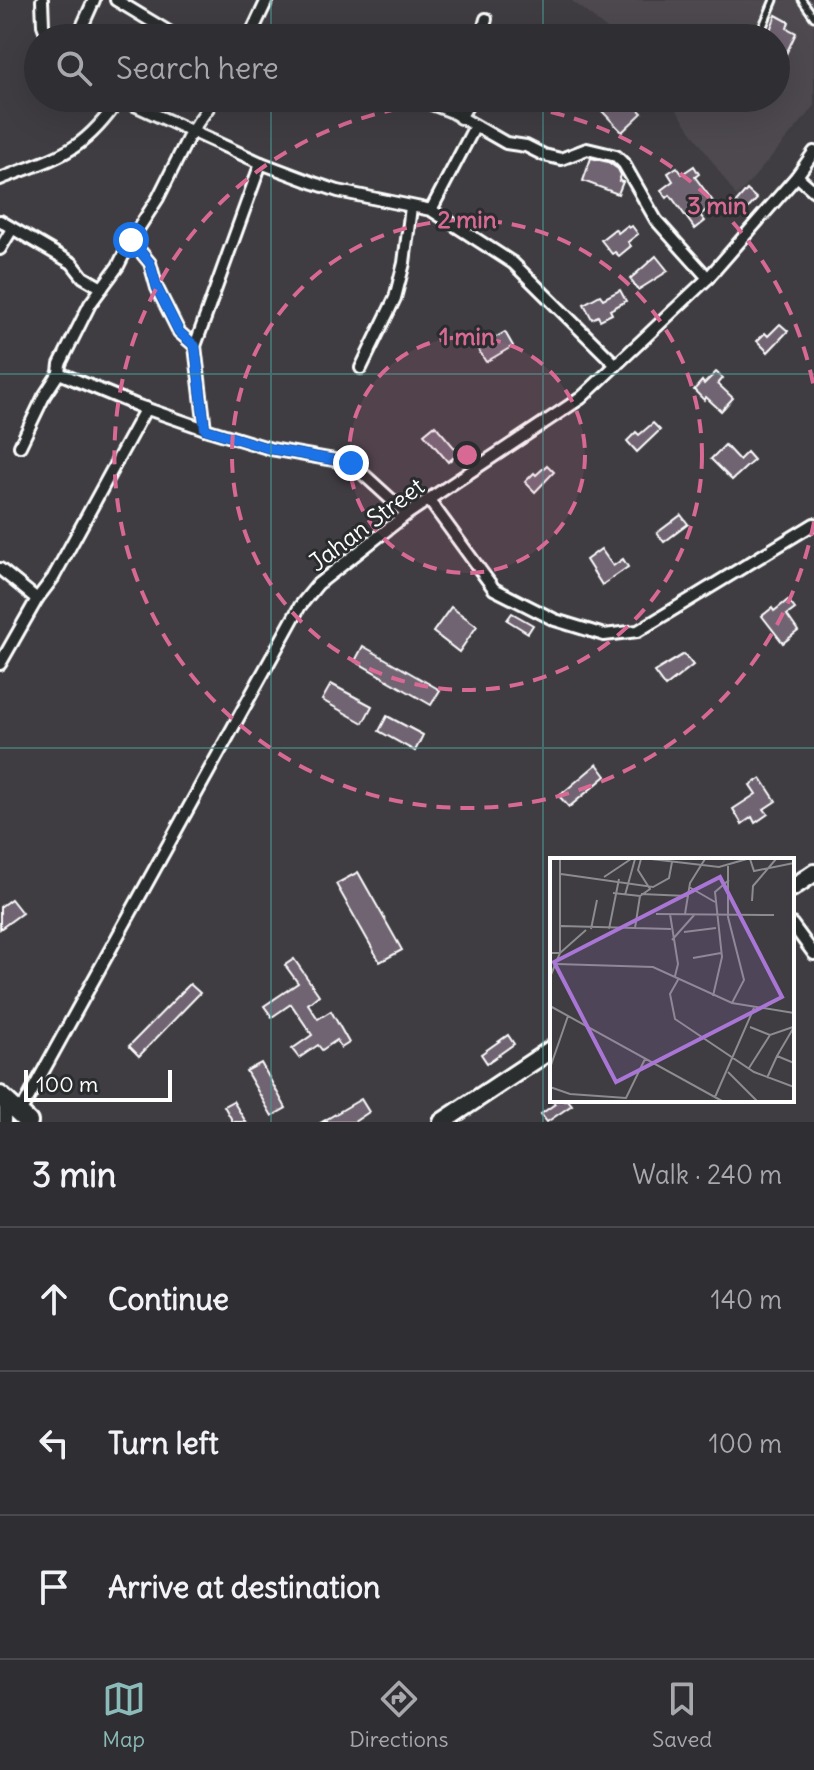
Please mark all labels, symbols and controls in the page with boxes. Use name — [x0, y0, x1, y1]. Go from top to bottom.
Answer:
search box — [24, 24, 790, 112]
icon: search — [52, 46, 96, 90]
text: Search here — [116, 49, 279, 87]
text: 3 min — [687, 190, 747, 220]
text: 2 min — [437, 204, 497, 234]
route start — [113, 222, 149, 258]
text: 1 min — [439, 321, 495, 351]
centre of rings — [453, 441, 481, 469]
route end — [333, 445, 369, 481]
street label: Jahan Street — [302, 471, 430, 577]
inset map — [550, 858, 794, 1102]
scale bar — [24, 1066, 172, 1102]
text: 100 m — [36, 1070, 98, 1098]
text: 3 min — [32, 1153, 117, 1196]
text: Walk · 240 m — [632, 1158, 782, 1191]
icon: ahead — [32, 1277, 76, 1321]
text: Continue — [108, 1280, 229, 1318]
text: 140 m — [711, 1283, 782, 1316]
icon: left — [32, 1421, 76, 1465]
text: Turn left — [108, 1424, 219, 1462]
text: 100 m — [708, 1427, 782, 1460]
icon: arrive — [32, 1565, 76, 1609]
text: Arrive at destination — [108, 1568, 380, 1606]
tab: Map — [102, 1677, 146, 1753]
tab: Directions — [349, 1677, 449, 1753]
tab: Saved — [652, 1677, 712, 1753]

